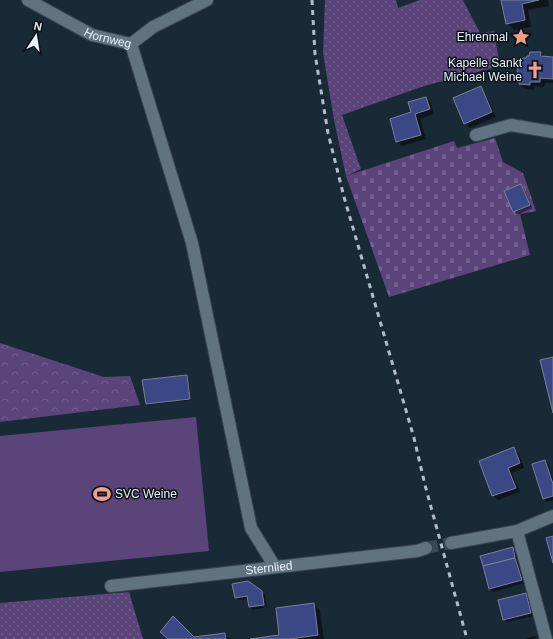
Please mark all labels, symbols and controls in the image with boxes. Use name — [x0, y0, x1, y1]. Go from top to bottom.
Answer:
north arrow — [16, 16, 56, 56]
text: N — [33, 20, 43, 33]
street label: Hornweg — [82, 25, 133, 51]
place icon: Ehrenmal — [511, 27, 531, 47]
place label: Ehrenmal — [457, 30, 508, 44]
place label: Kapelle Sankt Michael Weine — [444, 56, 523, 84]
church icon: Kapelle Sankt Michael Weine — [525, 60, 545, 80]
sports icon: SVC Weine — [92, 484, 112, 504]
place label: SVC Weine — [115, 487, 177, 501]
street label: Sternlied — [245, 558, 293, 578]

